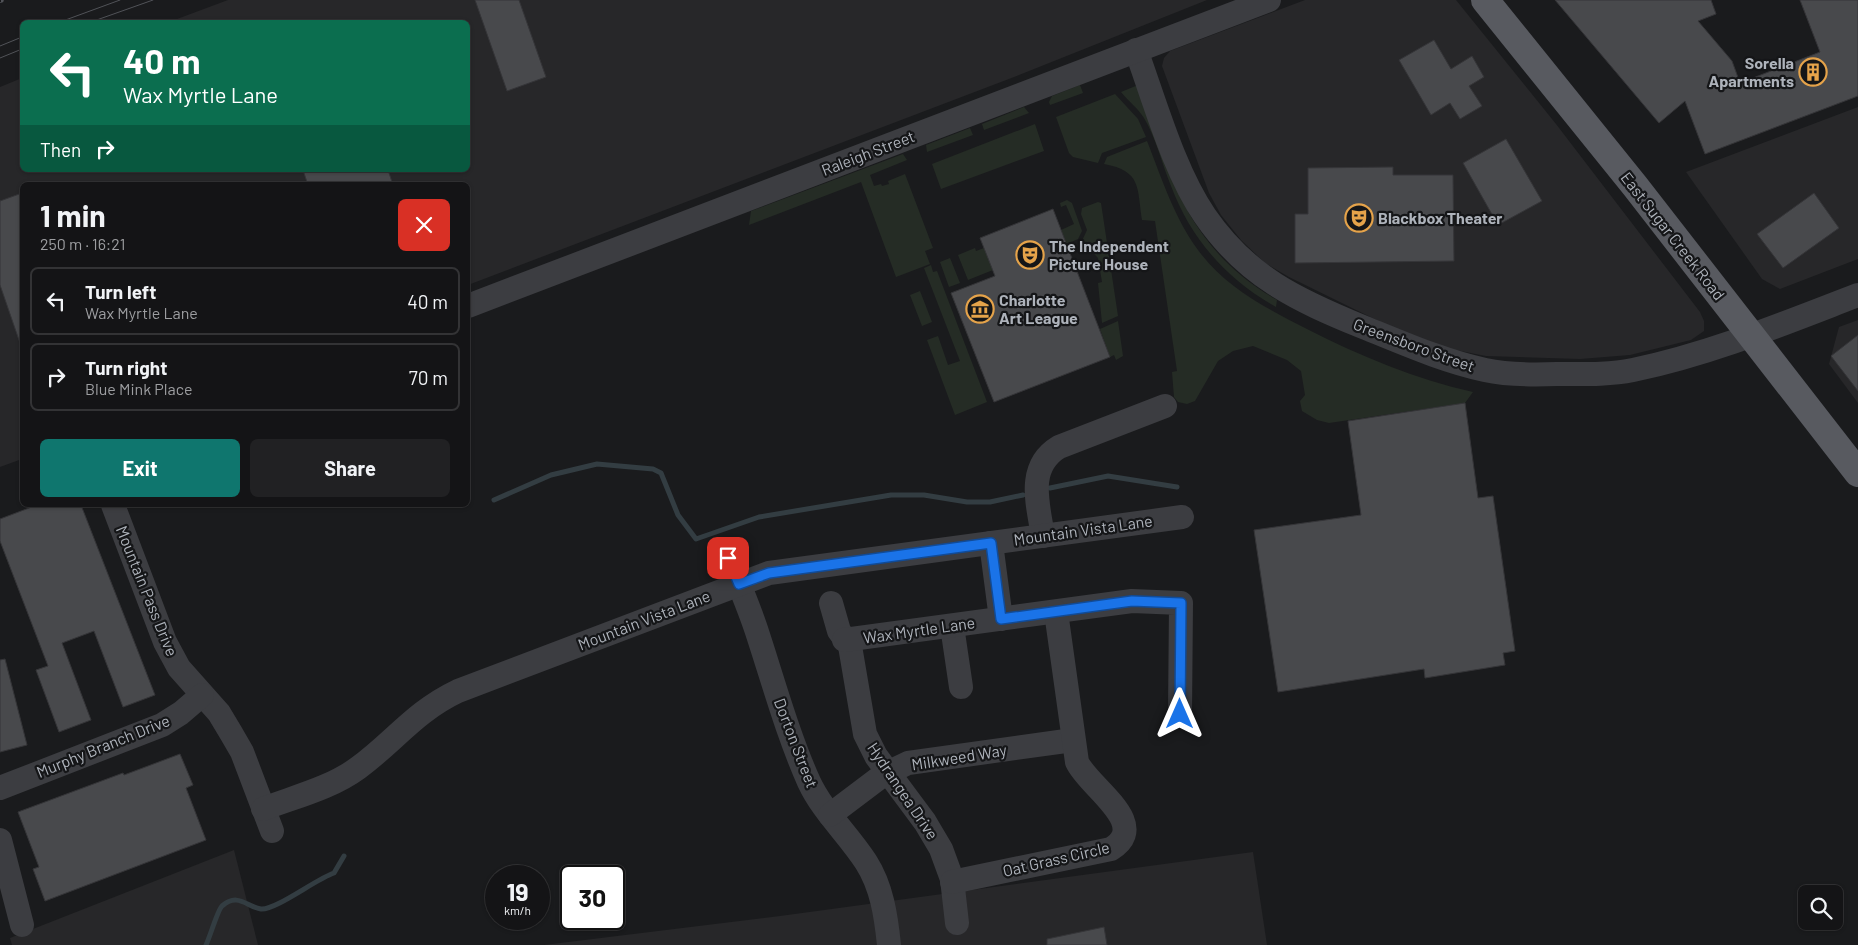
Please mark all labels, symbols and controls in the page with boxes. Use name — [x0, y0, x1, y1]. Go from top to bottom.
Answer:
text: 40 m — [123, 39, 200, 81]
icon: left — [40, 40, 105, 105]
place label: Sorella Apartments — [1709, 53, 1794, 90]
building icon: Sorella Apartments — [1798, 57, 1828, 87]
text: Wax Myrtle Lane — [123, 81, 278, 107]
street label: Raleigh Street — [819, 126, 917, 179]
icon: right — [91, 135, 119, 163]
text: Then — [40, 138, 81, 161]
street label: East Sugar Creek Road — [1617, 168, 1729, 304]
text: 1 min — [40, 197, 106, 233]
button: close — [398, 199, 450, 251]
theatre icon: Blackbox Theater — [1344, 203, 1374, 233]
place label: Blackbox Theater — [1378, 208, 1503, 227]
text: 250 m · 16:21 — [40, 234, 125, 253]
place label: The Independent Picture House — [1049, 236, 1169, 273]
theatre icon: The Independent Picture House — [1015, 240, 1045, 270]
text: Turn left — [85, 280, 156, 303]
icon: left — [42, 287, 70, 315]
text: 40 m — [407, 290, 448, 313]
place label: Charlotte Art League — [999, 290, 1078, 327]
museum icon: Charlotte Art League — [965, 294, 995, 324]
text: Wax Myrtle Lane — [85, 303, 198, 322]
street label: Greensboro Street — [1351, 314, 1477, 375]
text: Turn right — [85, 356, 167, 379]
icon: right — [42, 363, 70, 391]
text: 70 m — [409, 366, 448, 389]
text: Blue Mink Place — [85, 379, 193, 398]
button: Exit — [40, 439, 240, 497]
button: Share — [250, 439, 450, 497]
street label: Mountain Vista Lane — [1012, 510, 1154, 549]
street label: Mountain Pass Drive — [113, 523, 182, 659]
pin — [707, 537, 749, 579]
icon: arrive — [714, 544, 742, 572]
street label: Mountain Vista Lane — [575, 586, 713, 653]
street label: Wax Myrtle Lane — [862, 612, 976, 647]
position arrow — [1153, 687, 1205, 739]
street label: Dorton Street — [771, 695, 822, 790]
street label: Murphy Branch Drive — [33, 710, 172, 781]
street label: Hydrangea Drive — [864, 739, 943, 843]
street label: Milkweed Way — [910, 739, 1009, 773]
street label: Oat Grass Circle — [1001, 837, 1111, 880]
speed limit sign: 30 — [560, 865, 625, 930]
text: 19 — [506, 876, 529, 906]
map controls — [1798, 885, 1843, 930]
button: search — [1798, 885, 1843, 930]
text: km/h — [504, 903, 531, 917]

